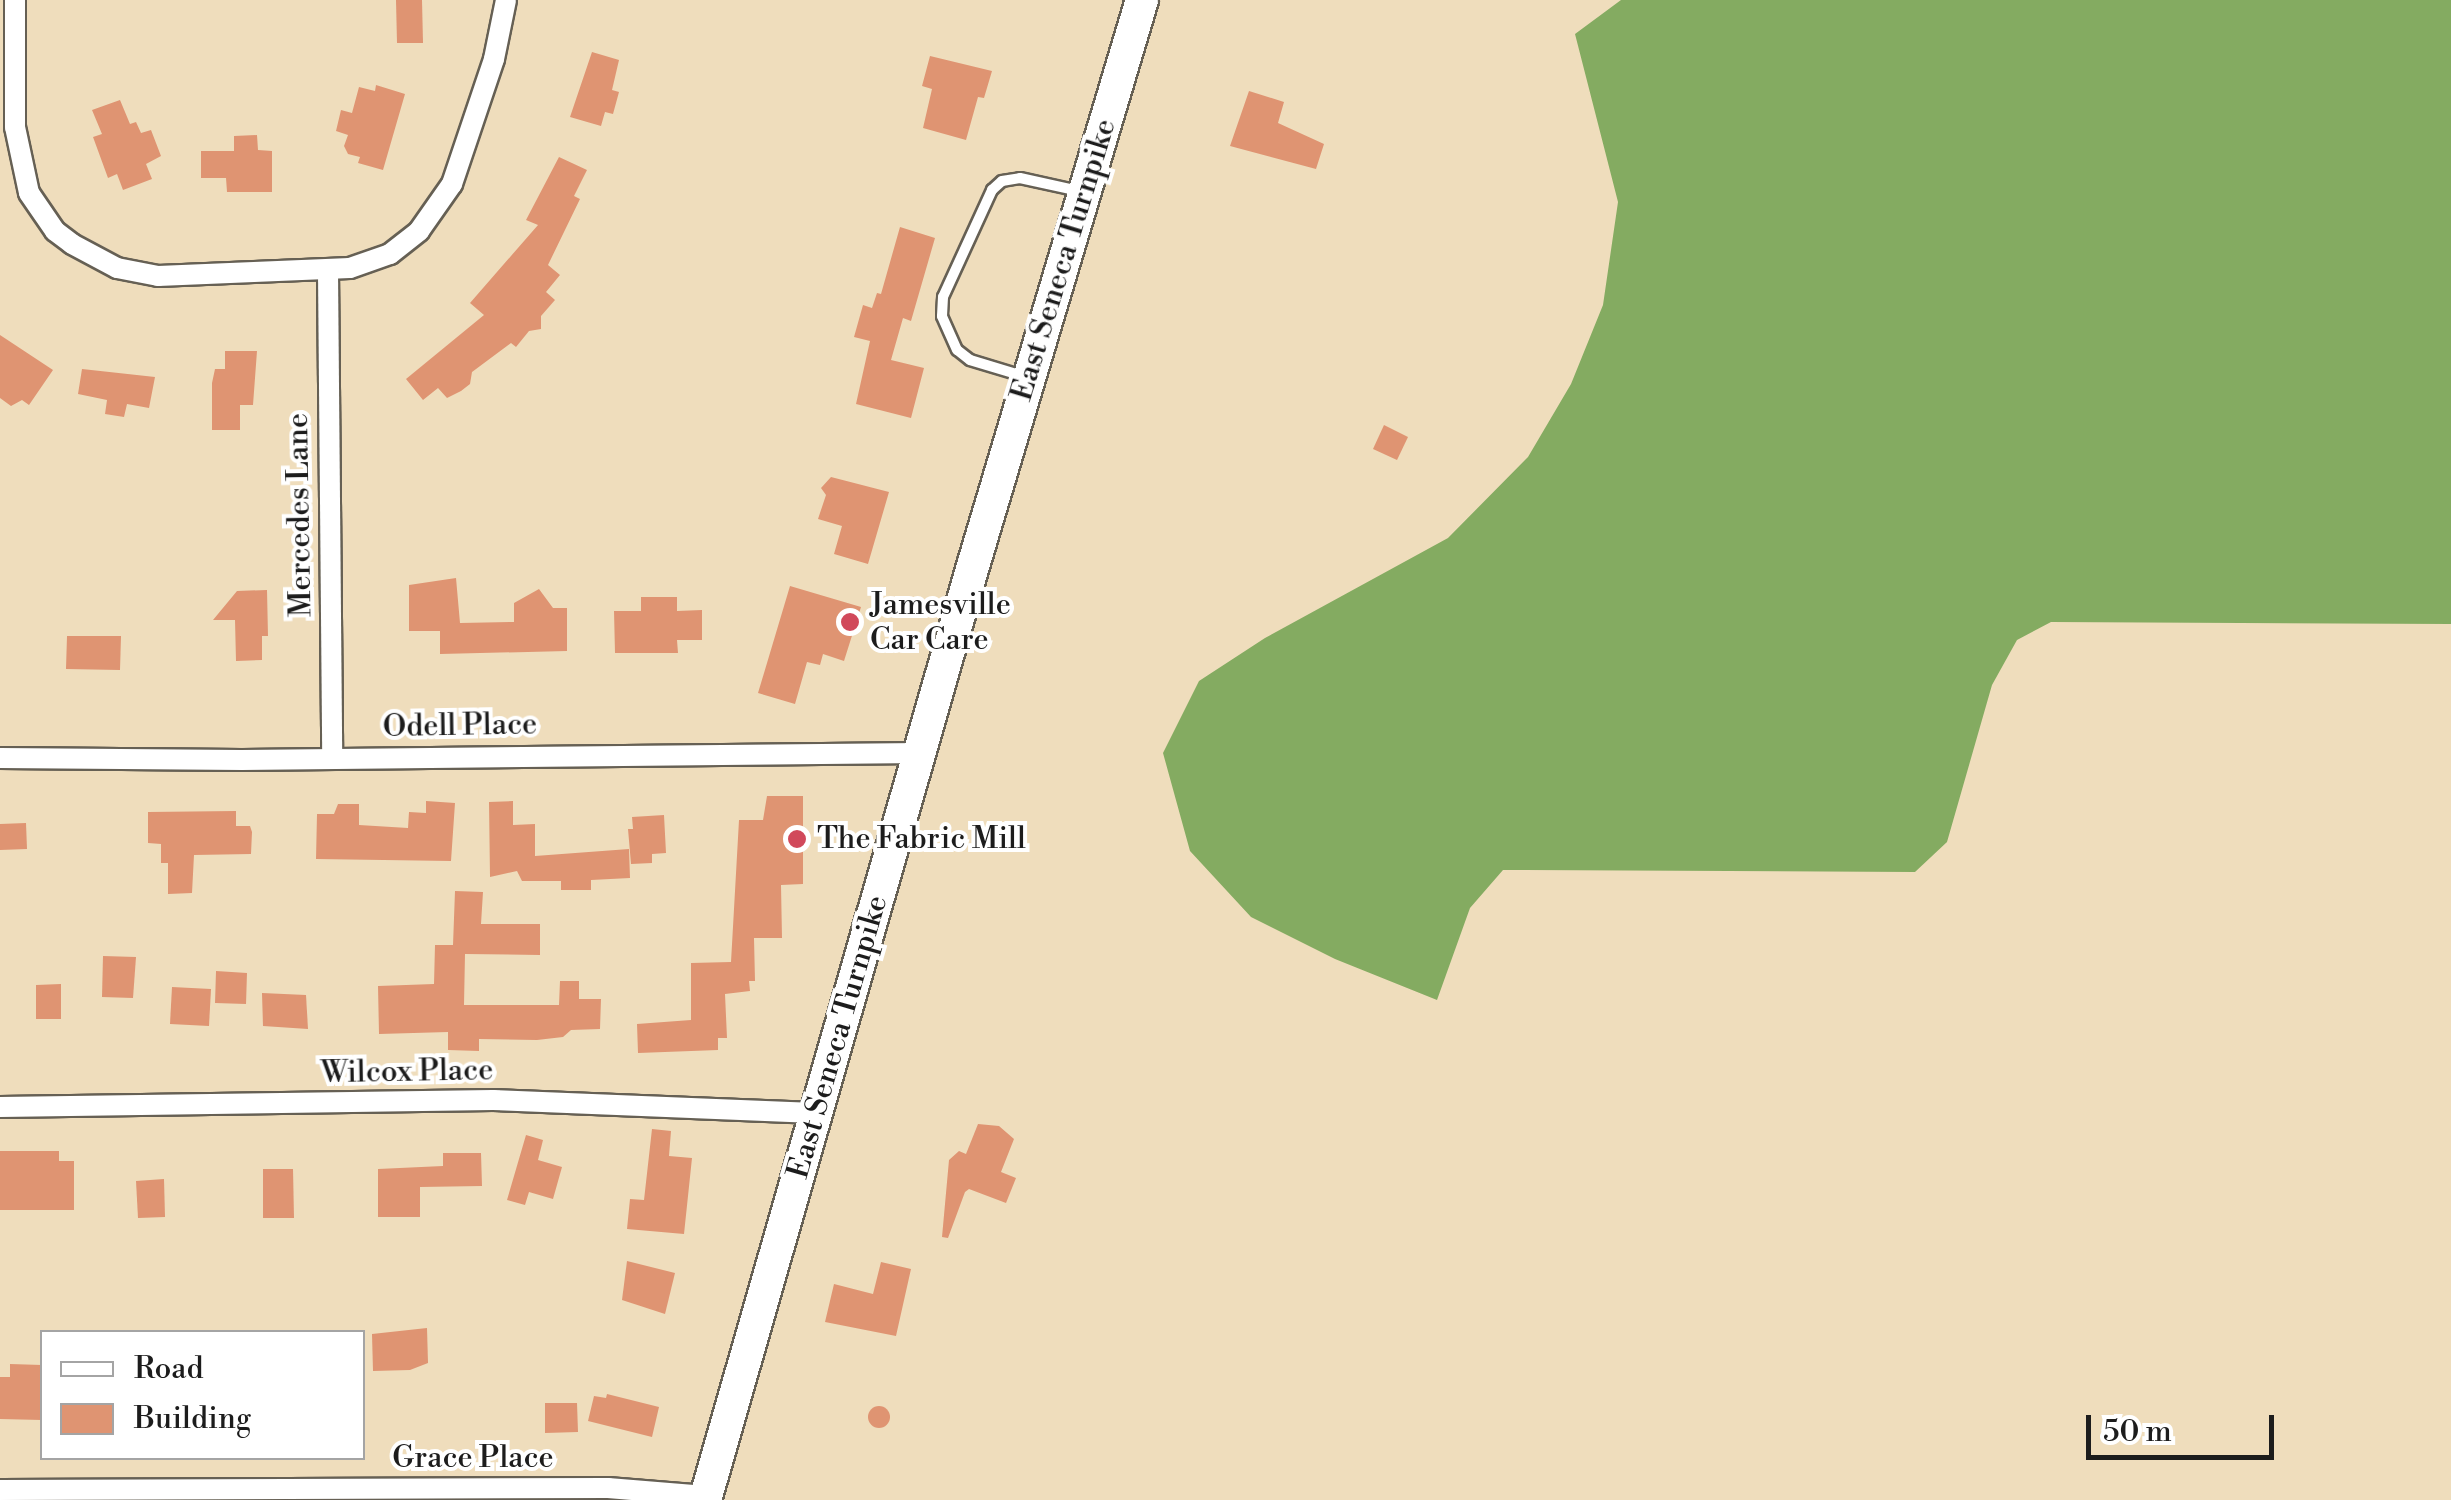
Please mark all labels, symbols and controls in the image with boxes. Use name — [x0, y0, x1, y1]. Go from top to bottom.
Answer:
street label: East Seneca Turnpike — [1004, 115, 1124, 405]
street label: Mercedes Lane — [280, 413, 320, 617]
place label: Jamesville Car Care — [870, 587, 1011, 658]
marker: Jamesville Car Care — [839, 611, 861, 633]
street label: Odell Place — [382, 707, 538, 745]
place label: The Fabric Mill — [817, 821, 1026, 857]
marker: The Fabric Mill — [786, 828, 808, 850]
street label: East Seneca Turnpike — [780, 891, 896, 1183]
street label: Wilcox Place — [320, 1052, 494, 1092]
legend — [40, 1330, 365, 1460]
text: Road — [134, 1350, 204, 1388]
scale bar — [2091, 1395, 2278, 1457]
text: Building — [134, 1400, 251, 1438]
text: 50 m — [2103, 1413, 2172, 1451]
street label: Grace Place — [392, 1440, 554, 1476]

